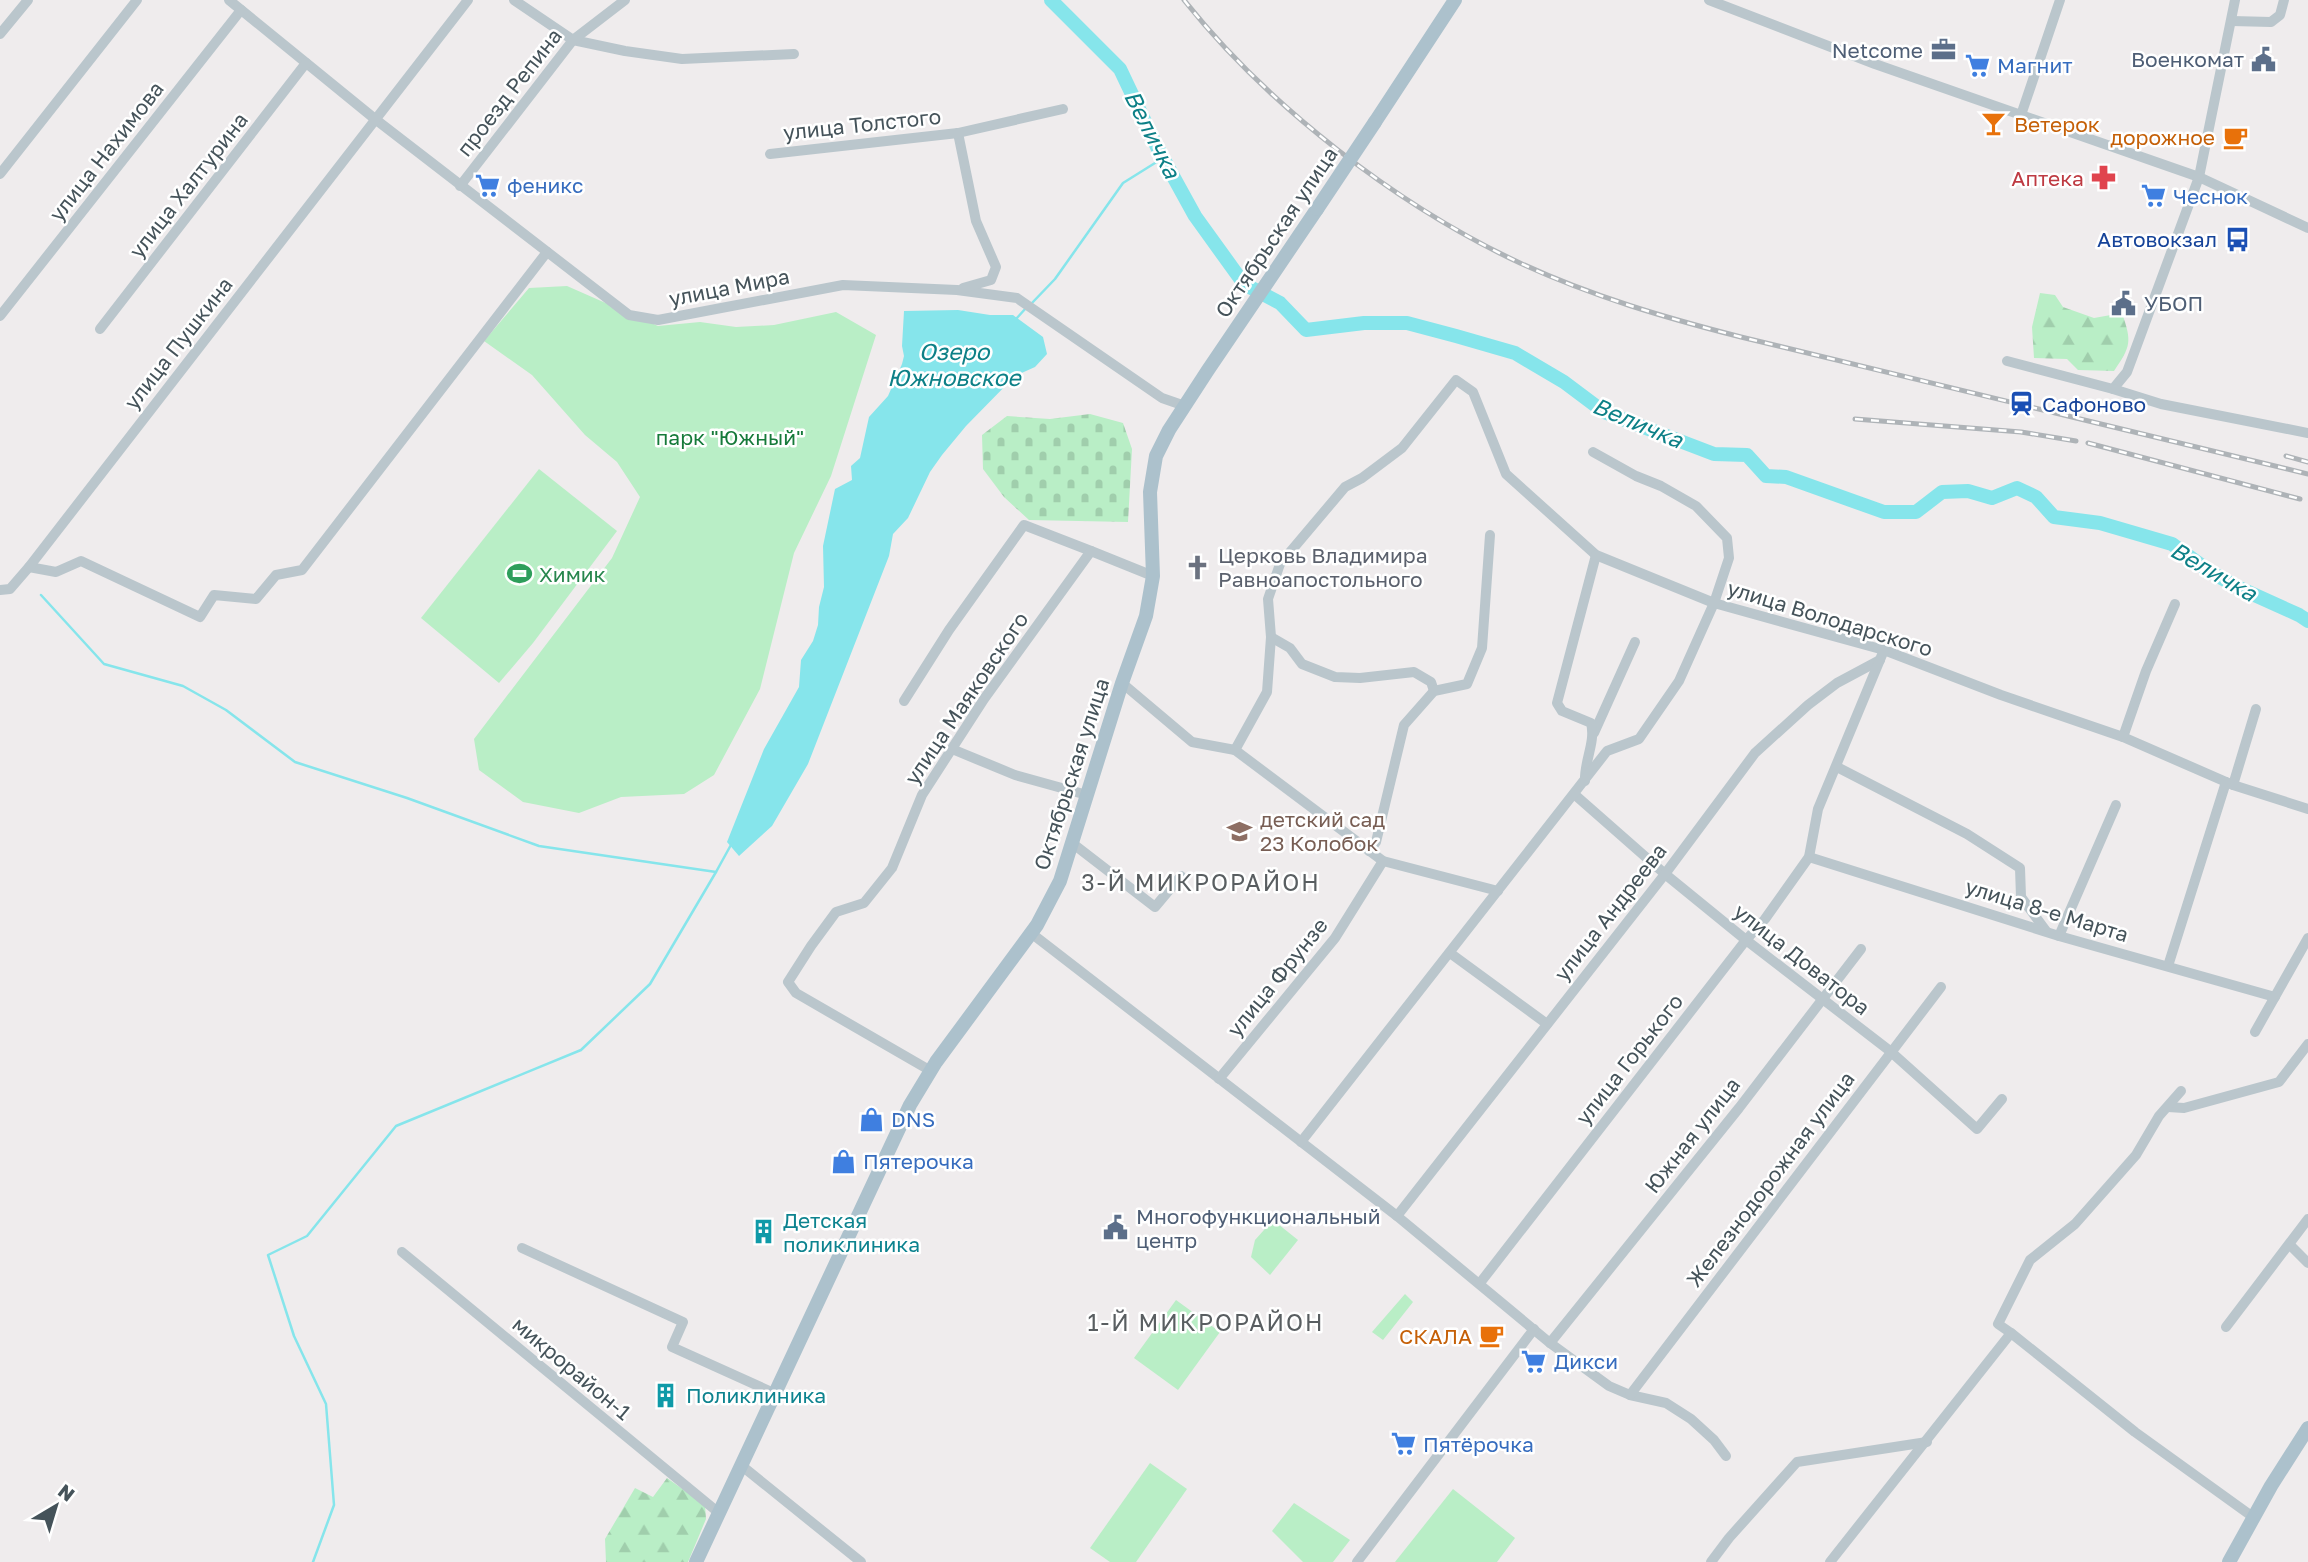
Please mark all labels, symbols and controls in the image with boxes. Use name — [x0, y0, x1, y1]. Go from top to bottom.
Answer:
street label: проезд Репина — [451, 23, 567, 161]
office icon: Netcome — [1929, 36, 1957, 64]
place label: Netcome — [1832, 37, 1923, 63]
public building icon: Военкомат — [2250, 45, 2278, 73]
place label: Военкомат — [2131, 46, 2244, 72]
supermarket icon: Магнит — [1963, 51, 1991, 79]
place label: Магнит — [1997, 52, 2073, 78]
street label: улица Нахимова — [43, 76, 169, 226]
water label: Величка — [1119, 85, 1187, 183]
street label: улица Толстого — [782, 103, 942, 145]
street label: улица Халтурина — [123, 107, 253, 263]
bar icon: Ветерок — [1980, 110, 2008, 138]
place label: Ветерок — [2014, 111, 2100, 137]
cafe icon: дорожное — [2221, 123, 2249, 151]
place label: дорожное — [2110, 124, 2215, 150]
street label: Октябрьская улица — [1209, 142, 1343, 322]
pharmacy icon: Аптека — [2090, 164, 2118, 192]
place label: Аптека — [2011, 165, 2084, 191]
supermarket icon: феникс — [473, 171, 501, 199]
place label: феникс — [507, 172, 583, 198]
supermarket icon: Чеснок — [2139, 182, 2167, 210]
place label: Чеснок — [2173, 183, 2248, 209]
bus stop icon: Автовокзал — [2223, 225, 2251, 253]
place label: Автовокзал — [2097, 226, 2217, 252]
street label: улица Мира — [666, 263, 792, 311]
street label: улица Пушкина — [118, 272, 238, 414]
public building icon: УБОП — [2110, 289, 2138, 317]
place label: УБОП — [2144, 290, 2203, 316]
water label: Озеро Южновское — [887, 337, 1022, 391]
station icon: Сафоново — [2008, 390, 2036, 418]
water label: Величка — [1589, 391, 1688, 454]
place label: Сафоново — [2042, 391, 2146, 417]
park label: парк "Южный" — [656, 424, 804, 450]
water label: Величка — [2166, 535, 2263, 607]
place label: Церковь Владимира Равноапостольного — [1218, 542, 1428, 592]
church icon: Церковь Владимира Равноапостольного — [1184, 553, 1212, 581]
sports icon: Химик — [505, 560, 533, 588]
place label: Химик — [539, 561, 606, 587]
street label: улица Володарского — [1724, 574, 1936, 662]
street label: улица Маяковского — [899, 607, 1033, 789]
street label: Октябрьская улица — [1028, 675, 1114, 873]
place label: детский сад 23 Колобок — [1260, 806, 1385, 856]
school or university icon: детский сад 23 Колобок — [1226, 817, 1254, 845]
street label: улица Андреева — [1548, 838, 1672, 986]
district label: 3-Й МИКРОРАЙОН — [1081, 868, 1321, 896]
street label: улица 8-е Марта — [1962, 873, 2132, 947]
street label: улица Доватора — [1729, 898, 1875, 1020]
street label: улица Фрунзе — [1221, 912, 1333, 1042]
street label: улица Горького — [1570, 988, 1688, 1130]
street label: Железнодорожная улица — [1680, 1066, 1860, 1292]
street label: Южная улица — [1639, 1072, 1745, 1198]
shop icon: DNS — [857, 1105, 885, 1133]
place label: DNS — [891, 1106, 935, 1132]
shop icon: Пятерочка — [829, 1147, 857, 1175]
place label: Пятерочка — [863, 1148, 974, 1174]
place label: Многофункциональный центр — [1136, 1203, 1381, 1253]
place label: Детская поликлиника — [783, 1207, 920, 1257]
public building icon: Многофункциональный центр — [1102, 1214, 1130, 1242]
building icon: Детская поликлиника — [749, 1218, 777, 1246]
district label: 1-Й МИКРОРАЙОН — [1087, 1308, 1325, 1336]
street label: микрорайон-1 — [507, 1311, 637, 1425]
cafe icon: СКАЛА — [1478, 1322, 1506, 1350]
place label: СКАЛА — [1399, 1323, 1472, 1349]
supermarket icon: Дикси — [1520, 1347, 1548, 1375]
place label: Дикси — [1554, 1348, 1618, 1374]
building icon: Поликлиника — [652, 1381, 680, 1409]
place label: Поликлиника — [686, 1382, 826, 1408]
supermarket icon: Пятёрочка — [1389, 1430, 1417, 1458]
place label: Пятёрочка — [1423, 1431, 1534, 1457]
north arrow — [21, 1471, 91, 1541]
text: N — [54, 1479, 80, 1506]

